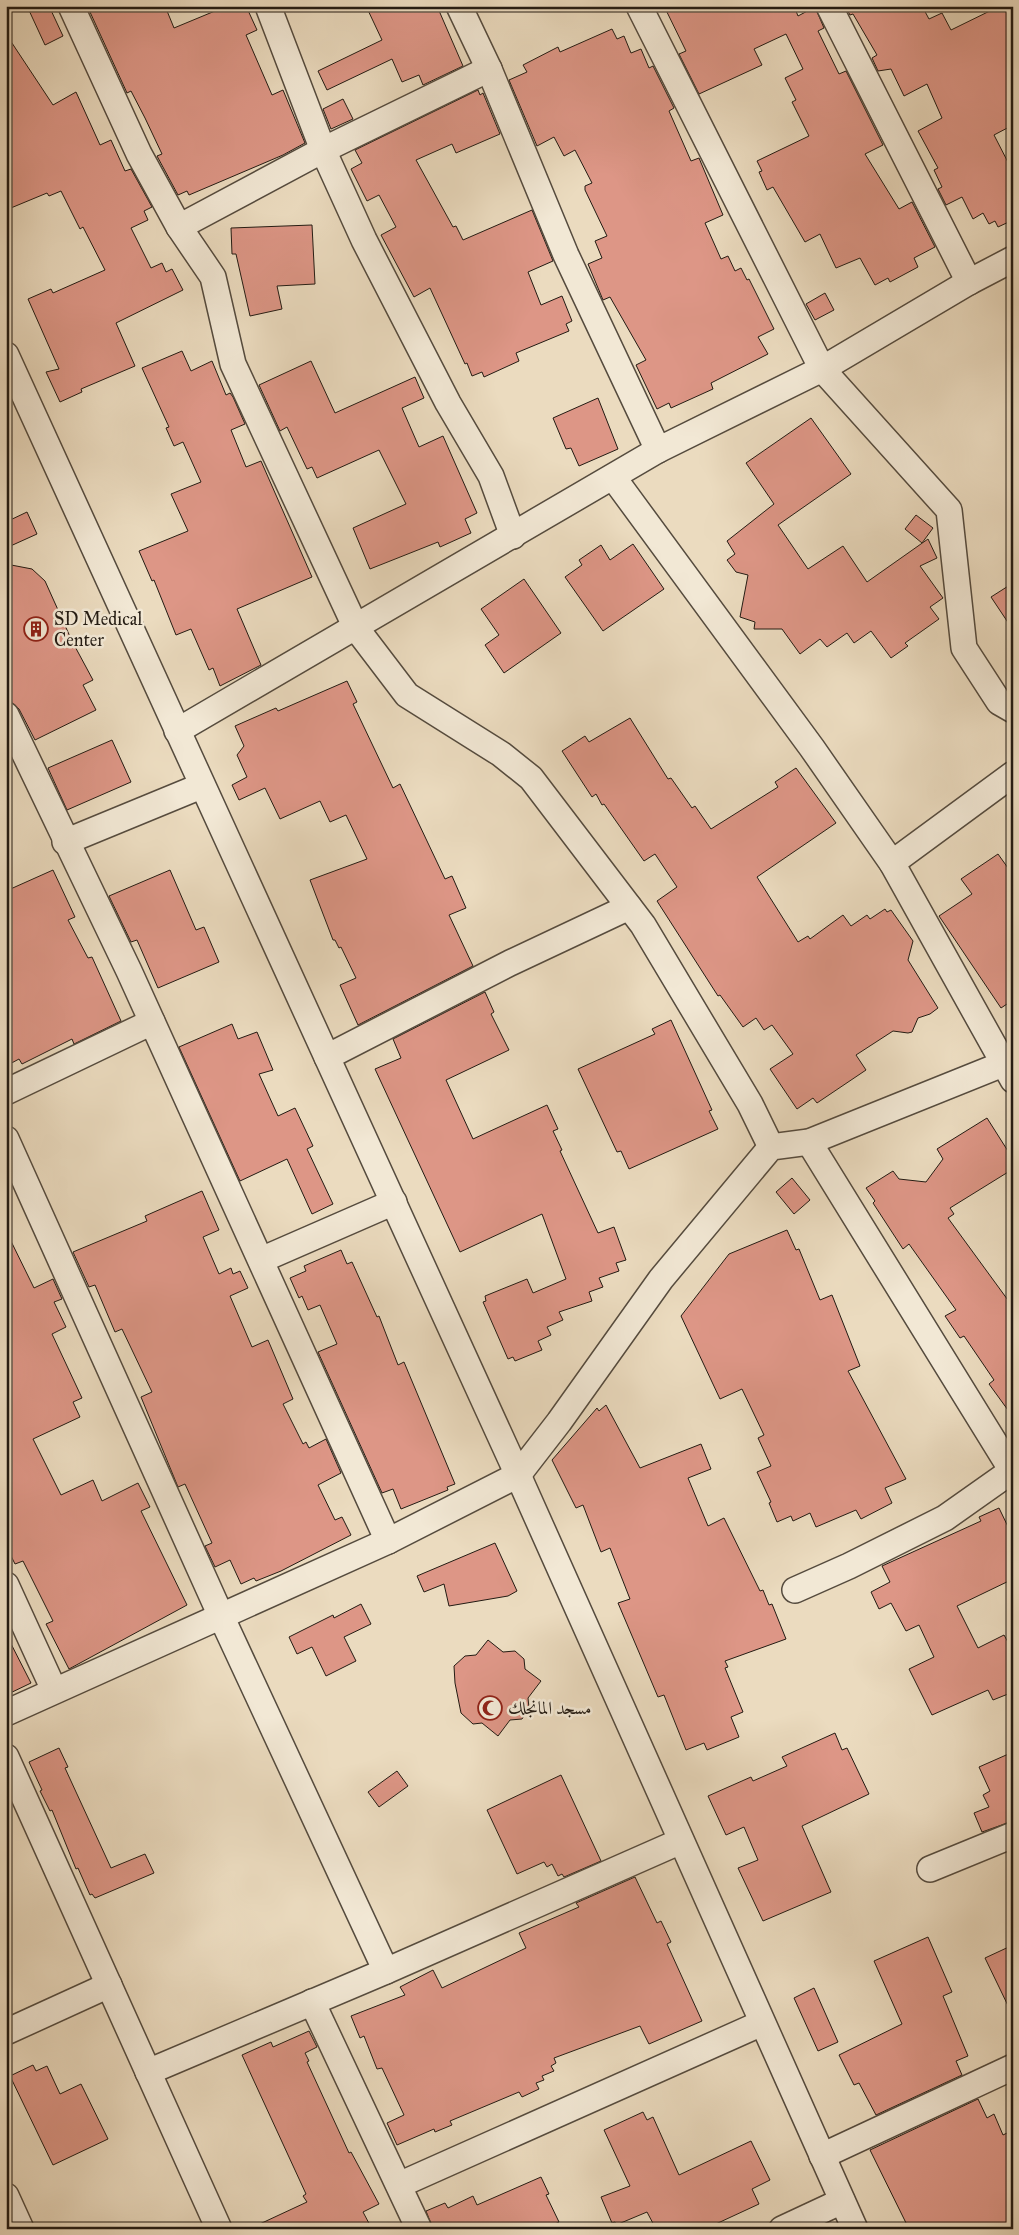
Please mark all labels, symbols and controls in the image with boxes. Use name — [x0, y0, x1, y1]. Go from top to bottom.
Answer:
place label: SD Medical Center — [54, 608, 142, 651]
building icon: SD Medical Center — [23, 616, 49, 642]
mosque icon: مسجد المانجلك — [477, 1695, 503, 1721]
place label: مسجد المانجلك — [508, 1697, 591, 1719]

